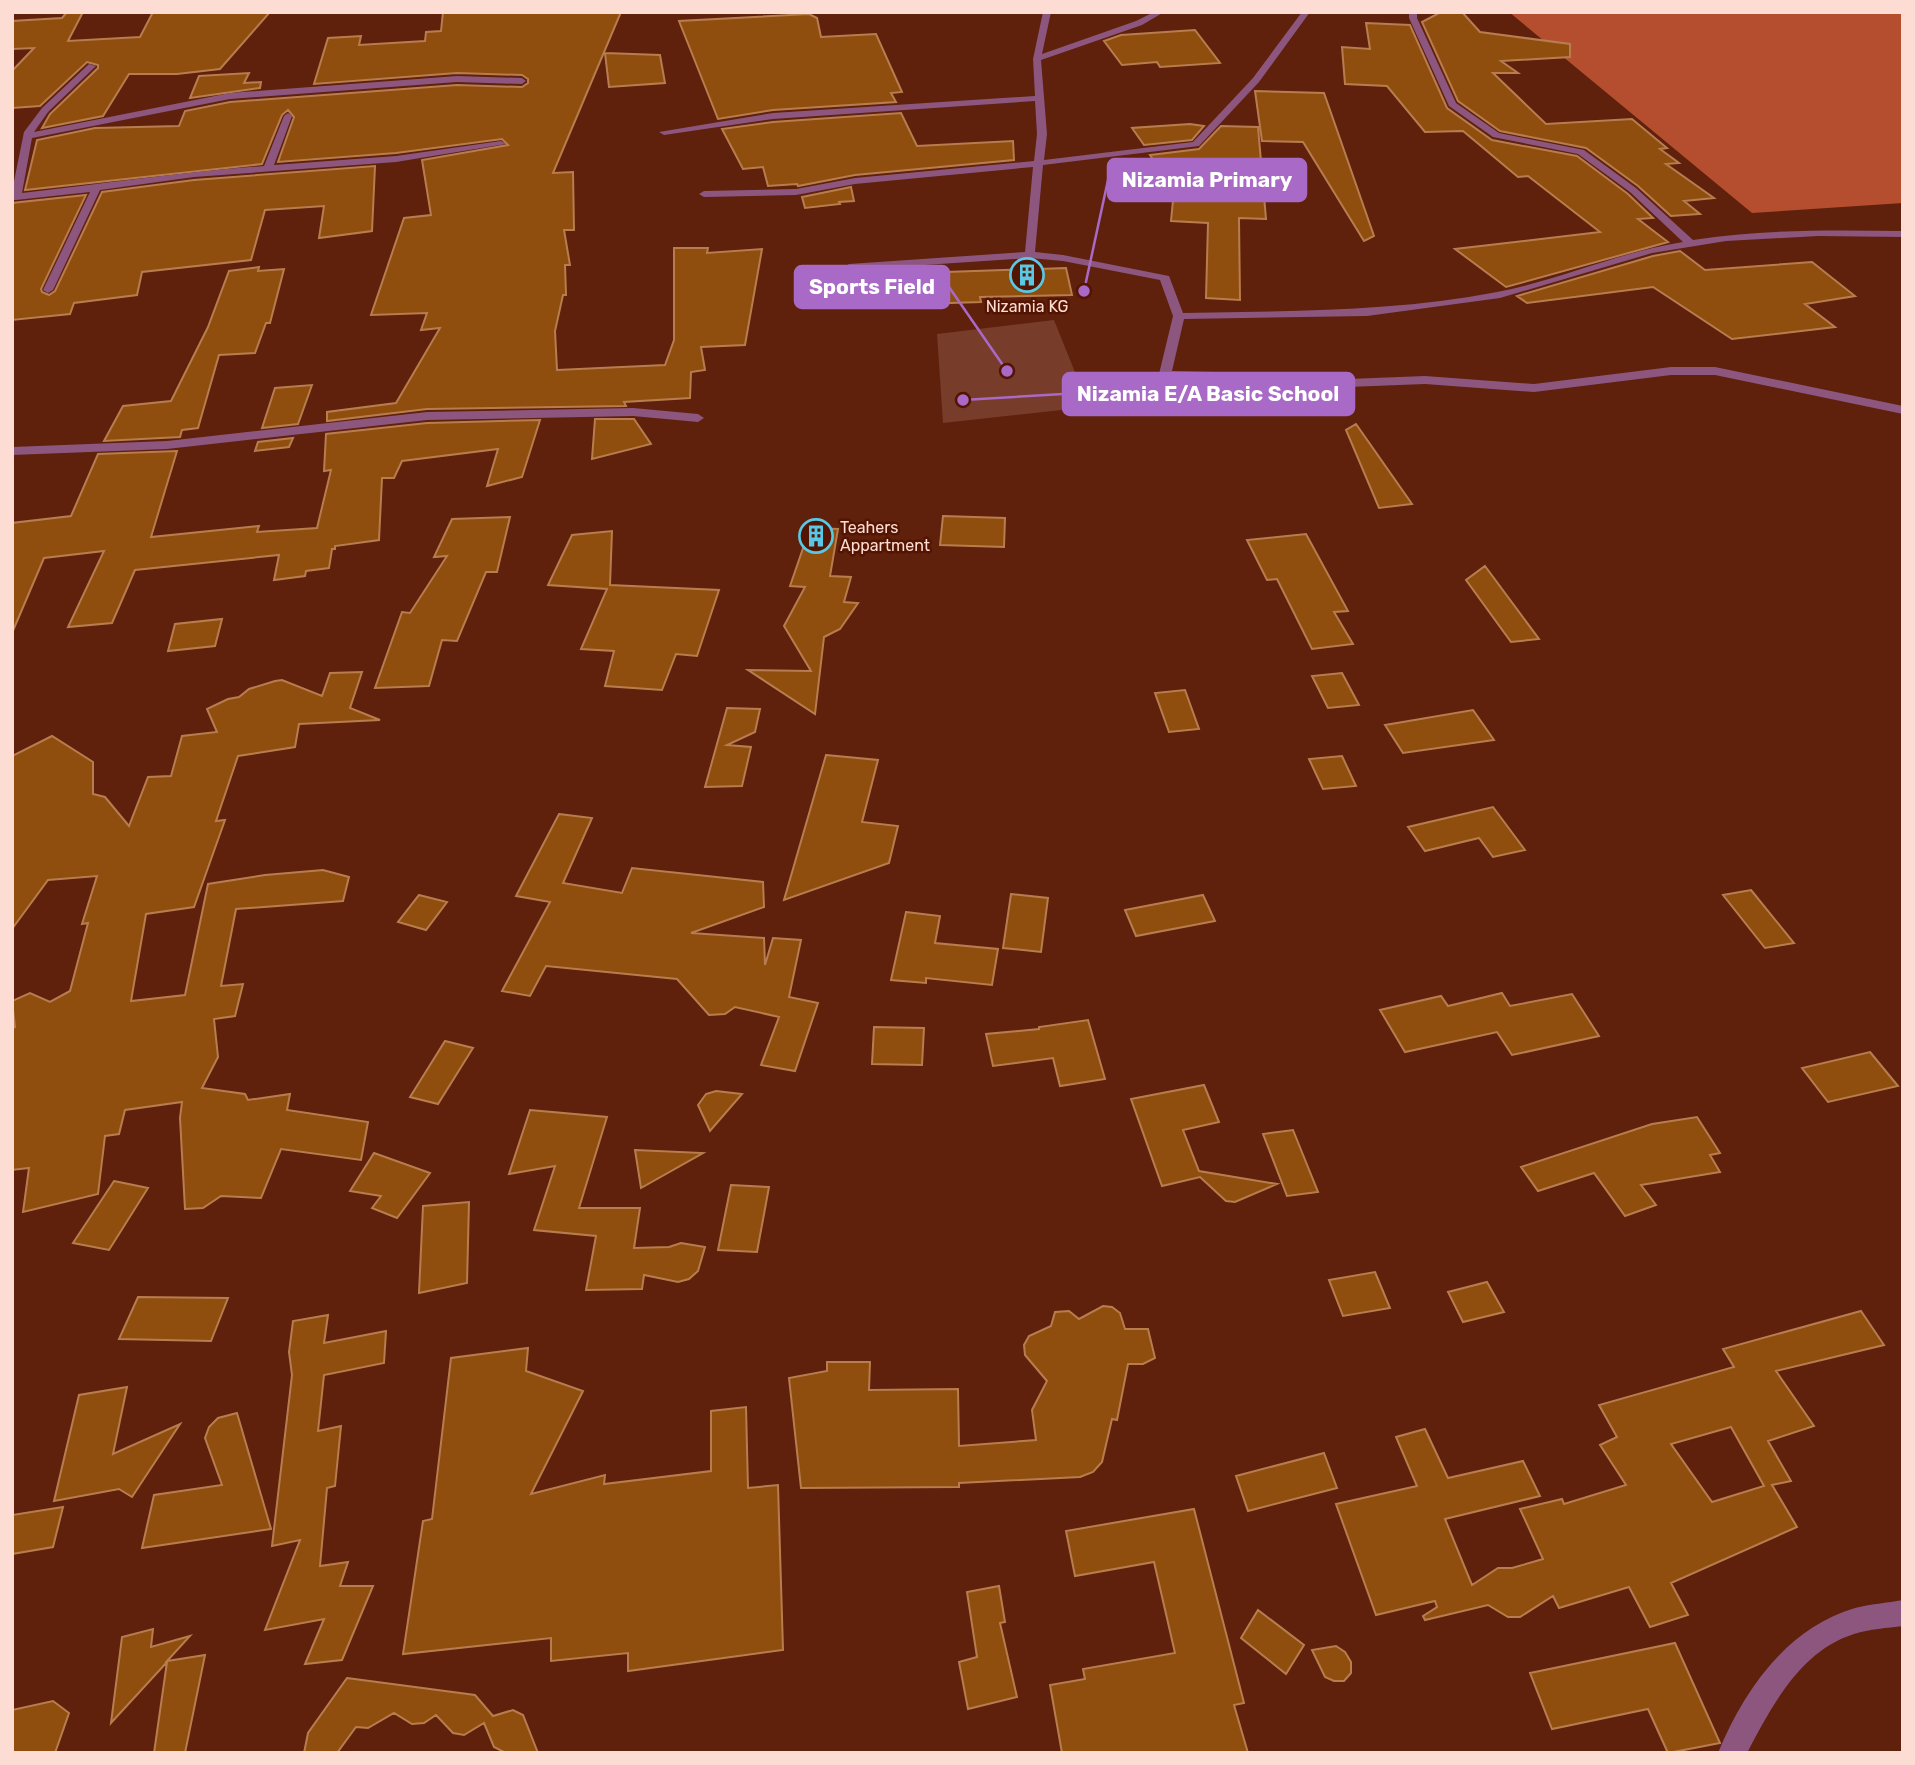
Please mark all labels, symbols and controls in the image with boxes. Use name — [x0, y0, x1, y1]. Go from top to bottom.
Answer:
callout: Nizamia Primary — [1108, 159, 1306, 201]
text: Nizamia Primary — [1122, 167, 1293, 192]
building icon: Nizamia KG — [1008, 256, 1046, 294]
callout: Sports Field — [795, 266, 949, 308]
text: Sports Field — [809, 274, 935, 299]
place label: Nizamia KG — [986, 297, 1068, 316]
callout: Nizamia E/A Basic School — [1063, 373, 1354, 415]
text: Nizamia E/A Basic School — [1077, 381, 1339, 406]
building icon: Teahers Appartment — [797, 517, 835, 555]
place label: Teahers Appartment — [840, 518, 930, 555]

